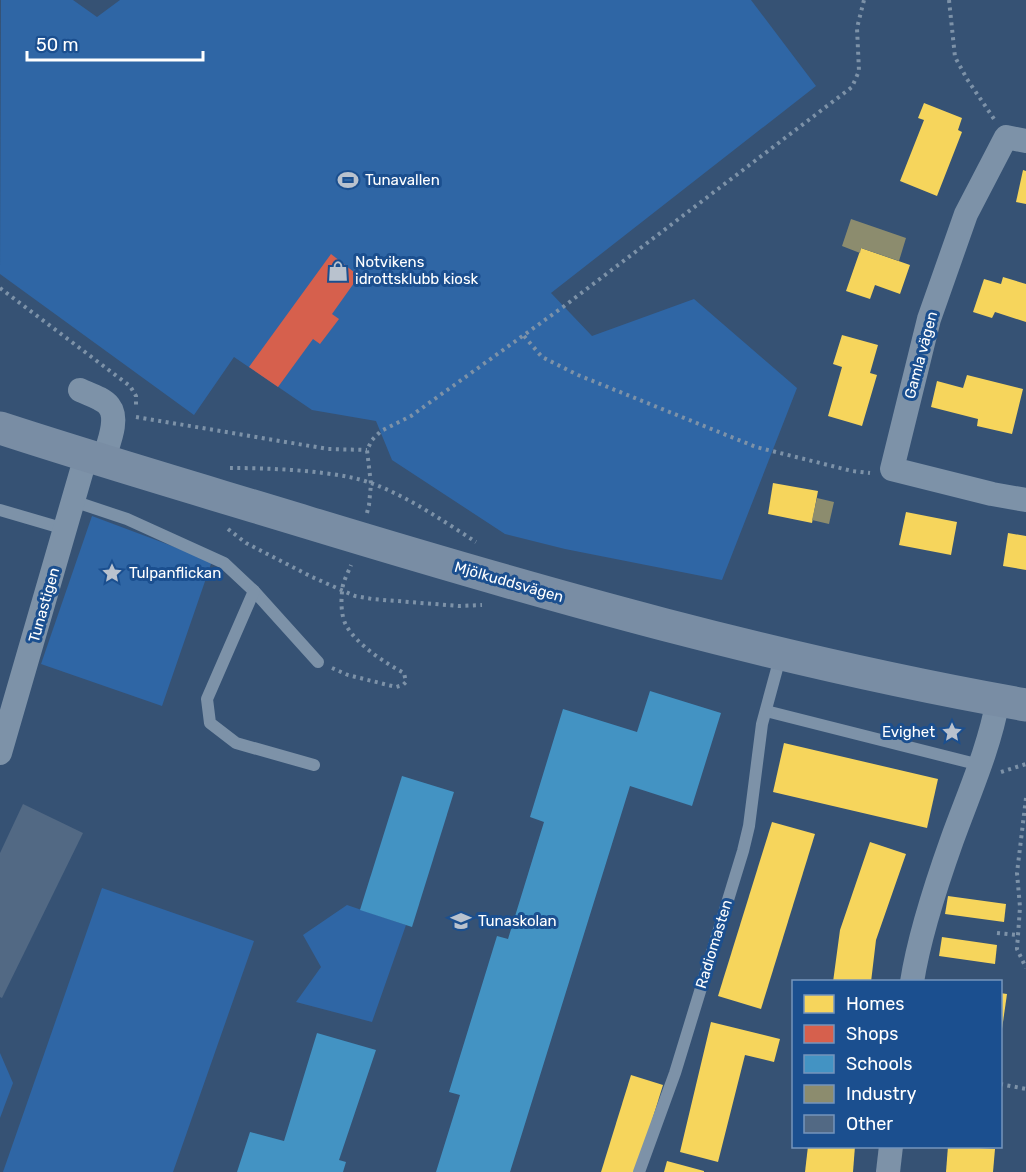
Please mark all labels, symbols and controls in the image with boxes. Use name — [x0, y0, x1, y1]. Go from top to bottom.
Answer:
scale bar — [27, 24, 202, 62]
text: 50 m — [36, 34, 79, 56]
sports icon: Tunavallen — [336, 168, 360, 192]
place label: Tunavallen — [365, 171, 440, 189]
place label: Notvikens idrottsklubb kiosk — [355, 253, 479, 288]
shop icon: Notvikens idrottsklubb kiosk — [326, 259, 350, 283]
street label: Gamla vägen — [901, 309, 941, 401]
street label: Mjölkuddsvägen — [452, 558, 566, 606]
place icon: Tulpanflickan — [100, 561, 124, 585]
place label: Tulpanflickan — [129, 564, 221, 582]
street label: Tunastigen — [25, 565, 63, 645]
place icon: Evighet — [940, 720, 964, 744]
place label: Evighet — [882, 723, 935, 741]
street label: Radiomasten — [692, 897, 736, 991]
school or university icon: Tunaskolan — [449, 909, 473, 933]
place label: Tunaskolan — [478, 912, 557, 930]
legend — [792, 980, 1002, 1148]
text: Homes — [846, 993, 904, 1015]
text: Shops — [846, 1023, 898, 1045]
text: Schools — [846, 1053, 912, 1075]
text: Industry — [846, 1083, 916, 1105]
text: Other — [846, 1113, 893, 1135]

